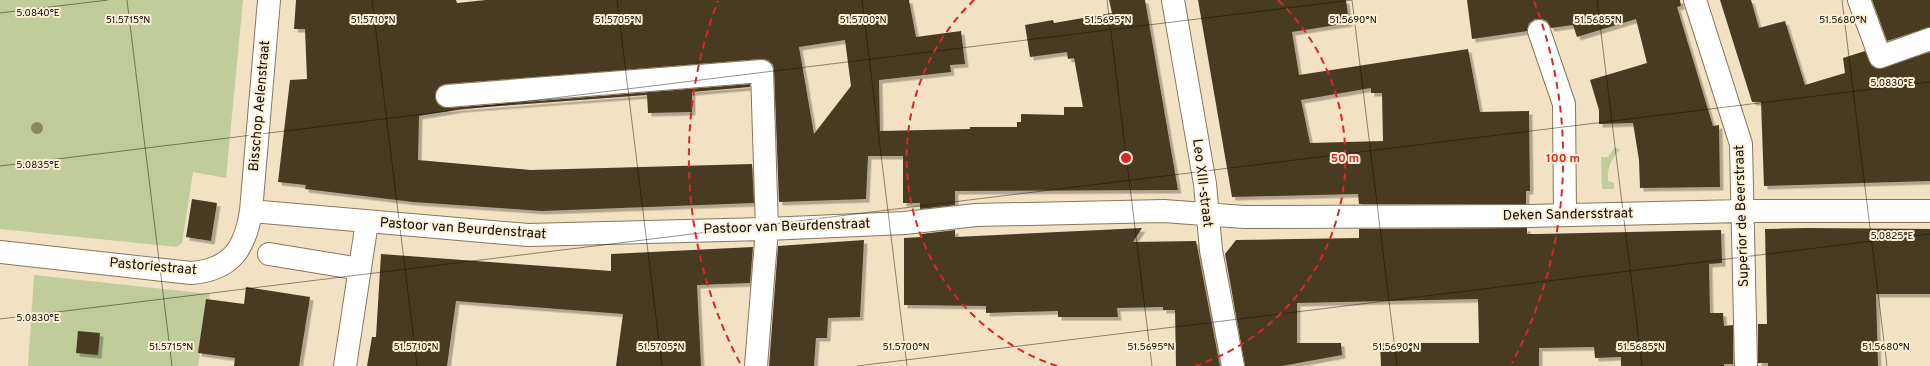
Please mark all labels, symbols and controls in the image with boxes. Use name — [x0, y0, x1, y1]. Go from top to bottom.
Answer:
text: 5.0840°E — [16, 7, 60, 20]
text: 51.5715°N — [106, 14, 150, 27]
text: 51.5710°N — [351, 14, 395, 27]
text: 51.5705°N — [595, 14, 641, 27]
text: 51.5700°N — [839, 14, 887, 27]
text: 51.5695°N — [1084, 14, 1132, 27]
text: 51.5690°N — [1329, 14, 1377, 27]
text: 51.5685°N — [1574, 14, 1622, 27]
text: 51.5680°N — [1819, 14, 1867, 27]
street label: Bisschop Aelenstraat — [246, 40, 274, 172]
text: 5.0830°E — [1870, 77, 1914, 90]
street label: Leo XIII-straat — [1188, 138, 1216, 228]
street label: Superior de Beerstraat — [1731, 144, 1753, 288]
centre of rings — [1119, 151, 1133, 165]
text: 50 m — [1331, 151, 1359, 167]
text: 100 m — [1546, 151, 1580, 167]
text: 5.0835°E — [16, 159, 60, 172]
street label: Deken Sandersstraat — [1503, 205, 1633, 225]
street label: Pastoor van Beurdenstraat — [379, 215, 547, 243]
street label: Pastoor van Beurdenstraat — [703, 216, 871, 238]
text: 5.0825°E — [1870, 230, 1914, 243]
street label: Pastoriestraat — [109, 255, 197, 279]
text: 5.0830°E — [16, 312, 60, 325]
text: 51.5715°N — [149, 341, 193, 354]
text: 51.5710°N — [394, 341, 438, 354]
text: 51.5705°N — [638, 341, 684, 354]
text: 51.5700°N — [882, 341, 930, 354]
text: 51.5695°N — [1127, 341, 1175, 354]
text: 51.5690°N — [1372, 341, 1420, 354]
text: 51.5685°N — [1617, 341, 1665, 354]
text: 51.5680°N — [1862, 341, 1910, 354]

